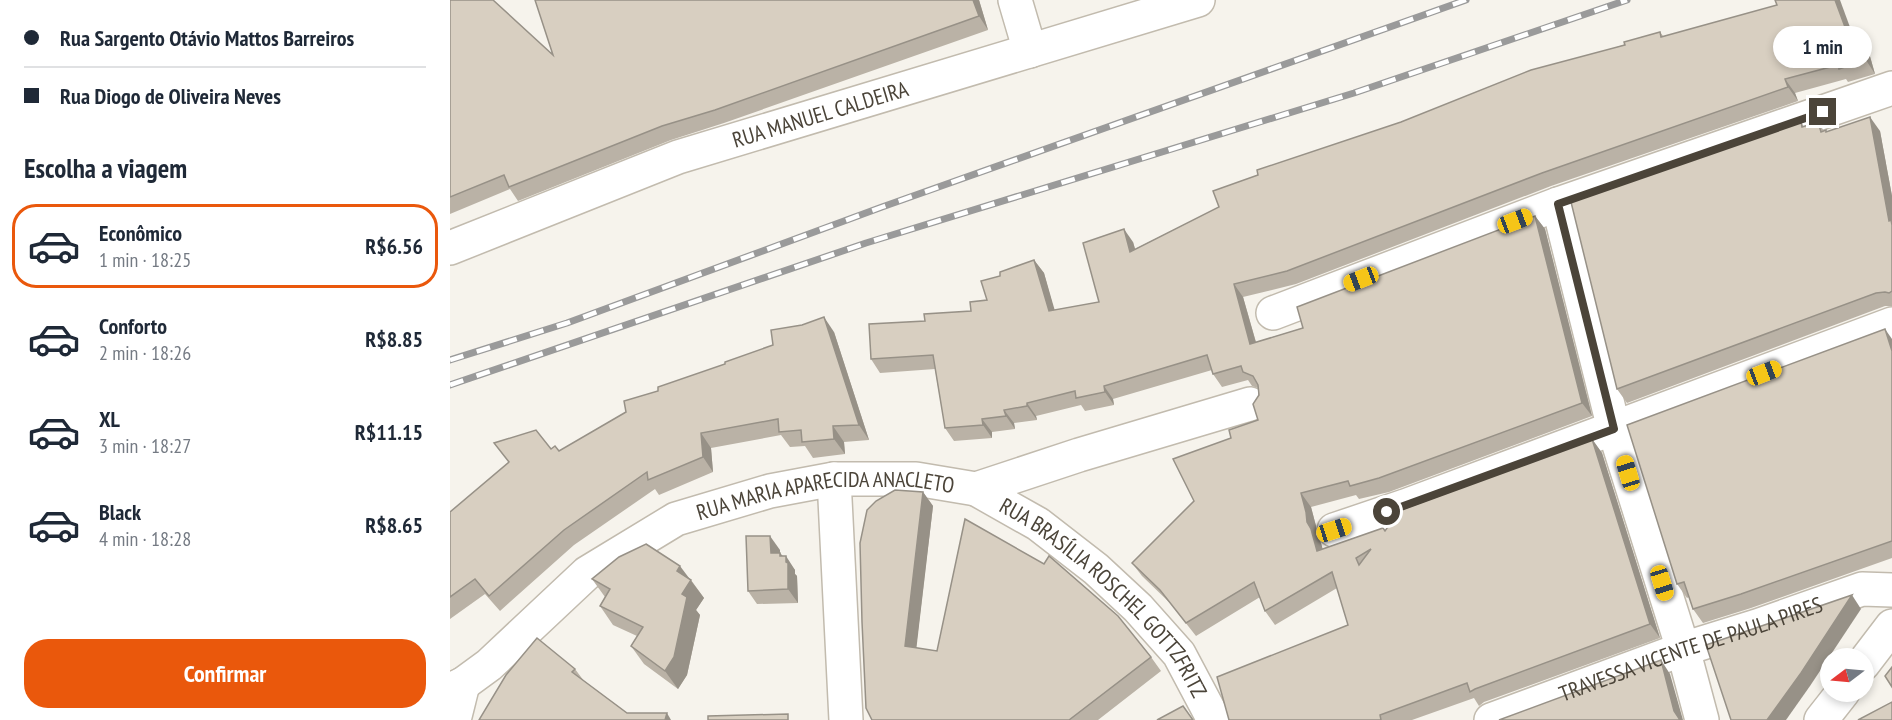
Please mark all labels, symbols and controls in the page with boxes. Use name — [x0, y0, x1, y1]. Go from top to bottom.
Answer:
text: Rua Sargento Otávio Mattos Barreiros — [60, 24, 354, 52]
callout: 1 min — [1774, 25, 1872, 67]
text: 1 min — [1802, 34, 1843, 60]
street label: RUA MANUEL CALDEIRA — [729, 74, 912, 154]
text: Rua Diogo de Oliveira Neves — [60, 82, 281, 110]
route end — [1809, 98, 1836, 125]
text: Escolha a viagem — [24, 151, 187, 185]
car — [1495, 206, 1535, 236]
icon: car — [27, 219, 81, 273]
text: Econômico — [99, 219, 182, 247]
text: R$6.56 — [365, 232, 423, 260]
text: 1 min · 18:25 — [99, 247, 191, 273]
car — [1341, 264, 1381, 294]
icon: car — [27, 312, 81, 366]
text: Conforto — [99, 312, 167, 340]
text: R$8.85 — [365, 325, 423, 353]
text: 2 min · 18:26 — [99, 340, 191, 366]
car — [1744, 358, 1784, 388]
icon: car — [27, 405, 81, 459]
text: XL — [99, 405, 120, 433]
text: R$11.15 — [355, 418, 423, 446]
text: 3 min · 18:27 — [99, 433, 191, 459]
car — [1614, 453, 1642, 493]
street label: RUA MARIA APARECIDA ANACLETO — [693, 465, 957, 526]
street label: RUA BRASÍLIA ROSCHEL GOTTZFRITZ — [995, 491, 1214, 702]
icon: car — [27, 498, 81, 552]
text: Black — [99, 498, 141, 526]
route start — [1373, 498, 1400, 525]
text: R$8.65 — [365, 511, 423, 539]
car — [1314, 516, 1354, 544]
text: 4 min · 18:28 — [99, 526, 191, 552]
car — [1648, 563, 1676, 603]
street label: TRAVESSA VICENTE DE PAULA PIRES — [1555, 590, 1826, 708]
button: Confirmar — [24, 639, 426, 708]
north arrow — [1820, 648, 1874, 702]
map controls — [1820, 648, 1874, 702]

